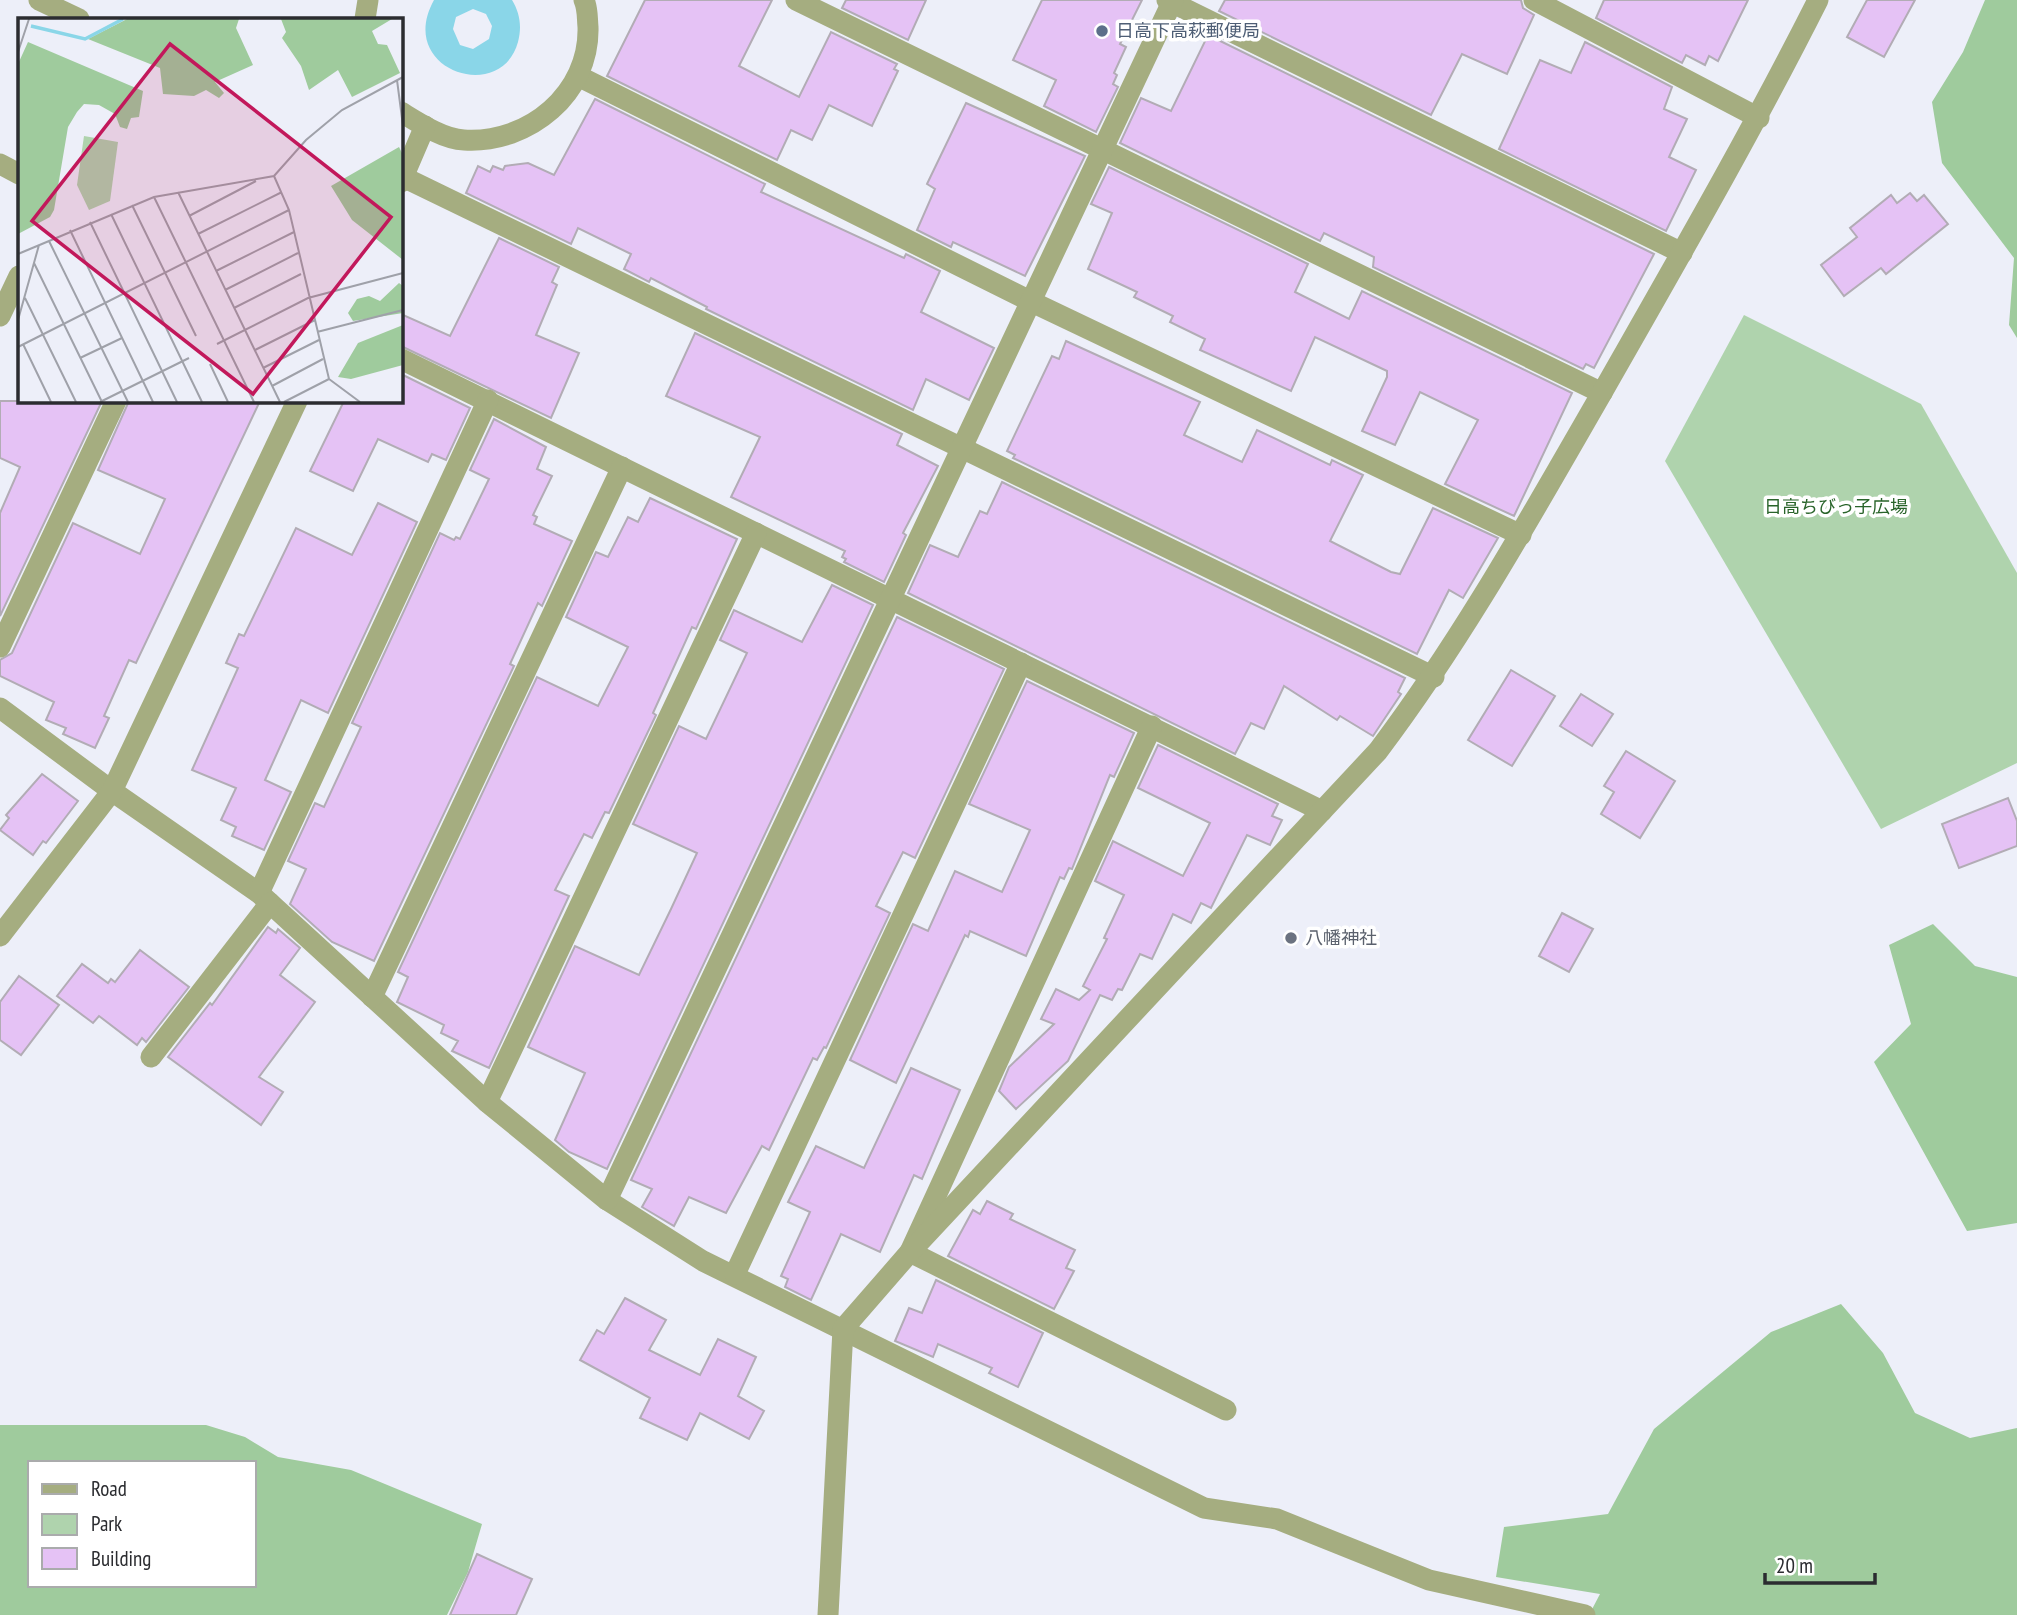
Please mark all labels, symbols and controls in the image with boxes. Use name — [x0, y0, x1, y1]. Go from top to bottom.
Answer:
inset map — [18, 18, 402, 402]
place label: 日高下高萩郵便局 — [1116, 19, 1260, 42]
marker: 日高下高萩郵便局 — [1094, 23, 1110, 39]
park label: 日高ちびっ子広場 — [1764, 495, 1908, 518]
place label: 八幡神社 — [1305, 926, 1377, 949]
marker: 八幡神社 — [1283, 930, 1299, 946]
legend — [28, 1461, 256, 1587]
text: Road — [91, 1475, 127, 1502]
text: Park — [91, 1510, 122, 1537]
scale bar — [1765, 1542, 1875, 1586]
text: Building — [91, 1545, 151, 1572]
text: 20 m — [1776, 1552, 1813, 1579]

